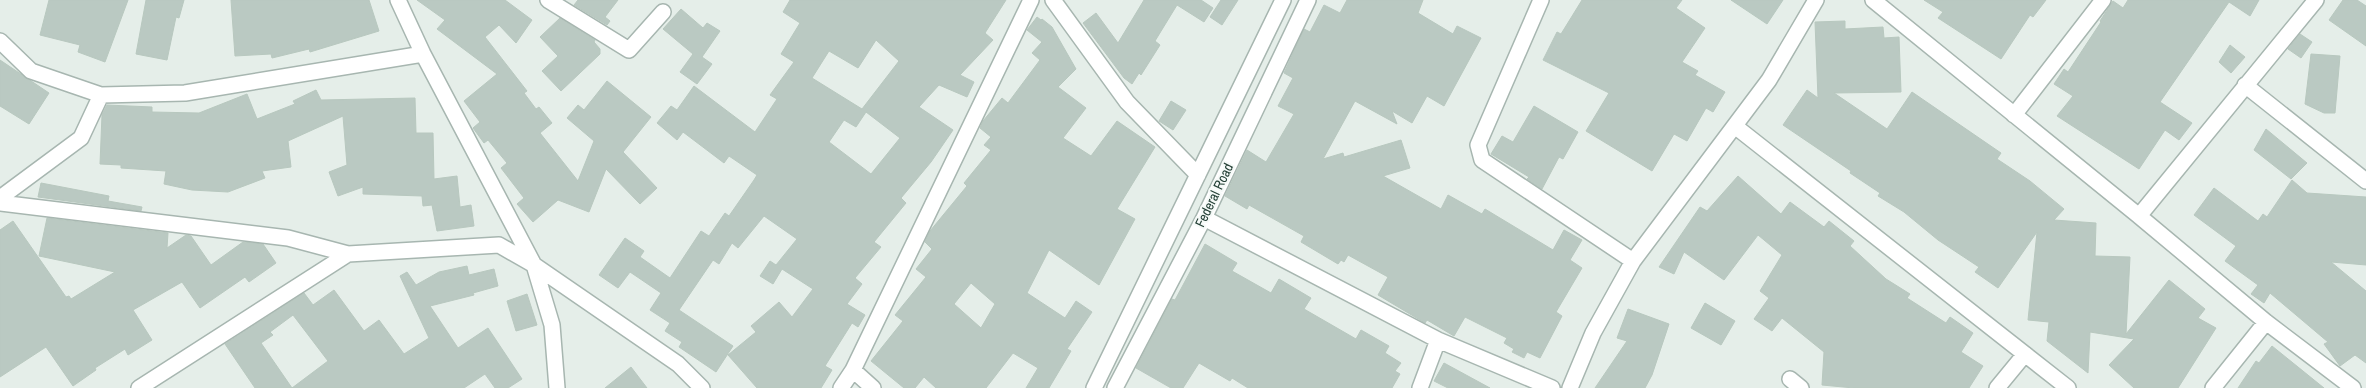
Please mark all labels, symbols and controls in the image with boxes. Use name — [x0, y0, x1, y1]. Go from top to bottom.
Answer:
street label: Federal Road — [1191, 160, 1237, 230]

